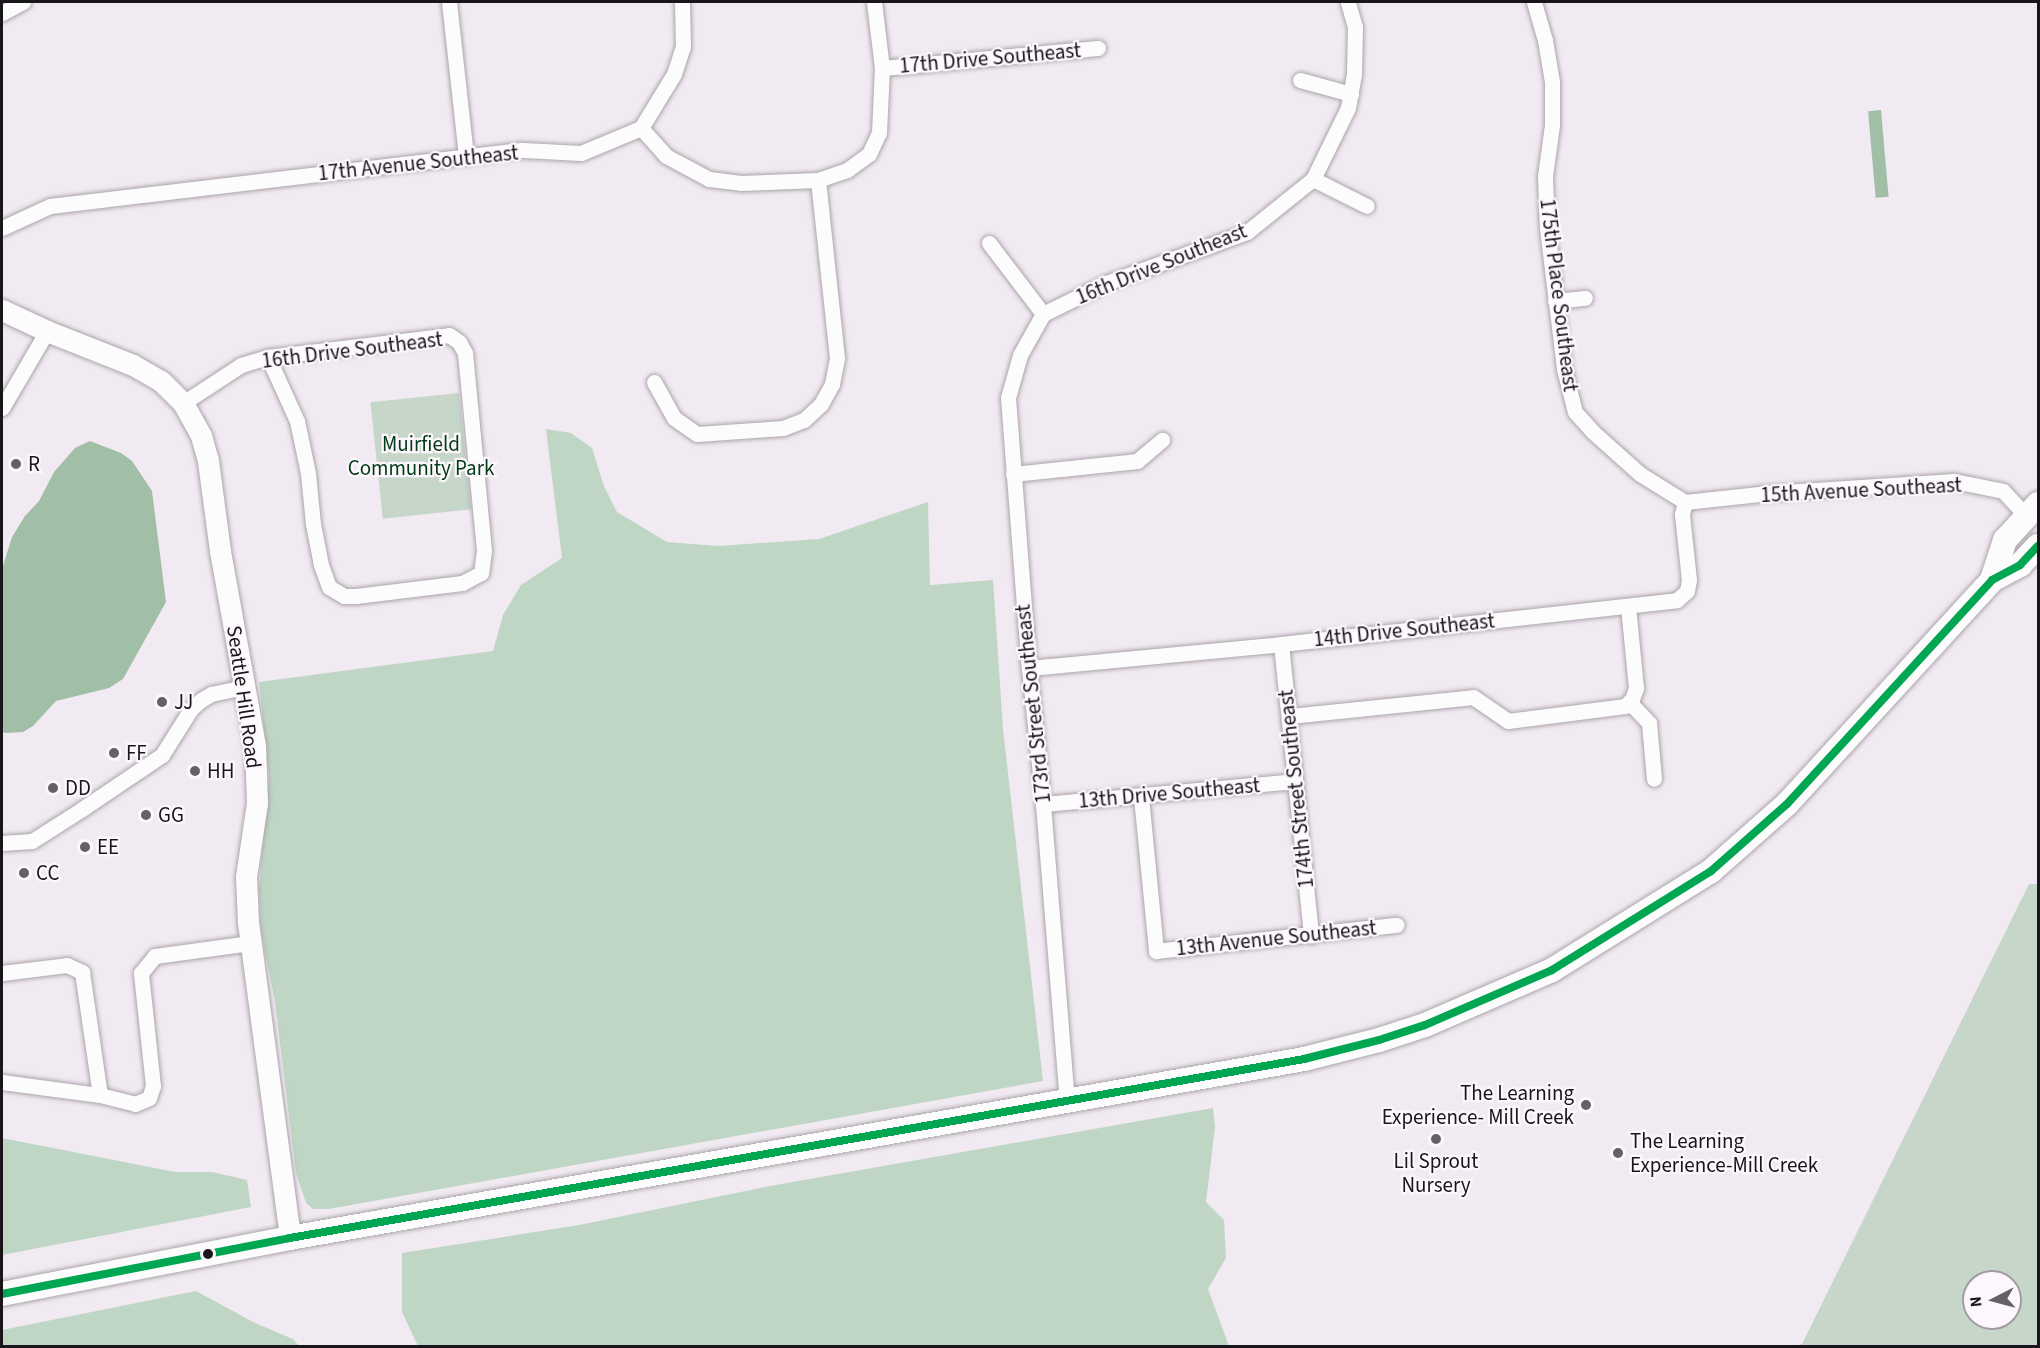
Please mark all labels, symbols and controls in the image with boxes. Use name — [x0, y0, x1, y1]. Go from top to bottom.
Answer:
street label: 17th Drive Southeast — [898, 38, 1082, 78]
street label: 17th Avenue Southeast — [317, 140, 519, 186]
street label: 175th Place Southeast — [1535, 197, 1583, 393]
street label: 16th Drive Southeast — [1072, 218, 1250, 310]
street label: 16th Drive Southeast — [260, 326, 444, 374]
park label: Muirfield Community Park — [348, 431, 494, 481]
place label: R — [28, 451, 40, 477]
marker: R — [9, 457, 23, 471]
street label: 15th Avenue Southeast — [1760, 472, 1962, 508]
street label: 173rd Street Southeast — [1010, 603, 1056, 805]
street label: 14th Drive Southeast — [1312, 608, 1496, 652]
street label: Seattle Hill Road — [221, 624, 267, 770]
street label: 174th Street Southeast — [1273, 688, 1319, 890]
place label: JJ — [174, 689, 193, 715]
marker: JJ — [155, 695, 169, 709]
place label: FF — [126, 740, 147, 766]
marker: FF — [107, 746, 121, 760]
place label: HH — [207, 758, 234, 784]
marker: HH — [188, 764, 202, 778]
street label: 13th Drive Southeast — [1077, 773, 1261, 813]
place label: DD — [65, 775, 91, 801]
marker: DD — [46, 781, 60, 795]
place label: GG — [158, 802, 184, 828]
marker: GG — [139, 808, 153, 822]
place label: EE — [97, 834, 119, 860]
marker: EE — [78, 840, 92, 854]
place label: CC — [36, 860, 59, 886]
marker: CC — [17, 866, 31, 880]
street label: 13th Avenue Southeast — [1175, 915, 1377, 961]
place label: The Learning Experience- Mill Creek — [1382, 1080, 1574, 1130]
marker: The Learning Experience- Mill Creek — [1579, 1098, 1593, 1112]
place label: The Learning Experience-Mill Creek — [1630, 1128, 1818, 1178]
marker: Lil Sprout Nursery — [1429, 1132, 1443, 1146]
marker: The Learning Experience-Mill Creek — [1611, 1146, 1625, 1160]
place label: Lil Sprout Nursery — [1394, 1148, 1478, 1198]
unlabelled marker — [202, 1248, 214, 1260]
north arrow — [1962, 1270, 2022, 1330]
text: N — [1965, 1295, 1988, 1308]

